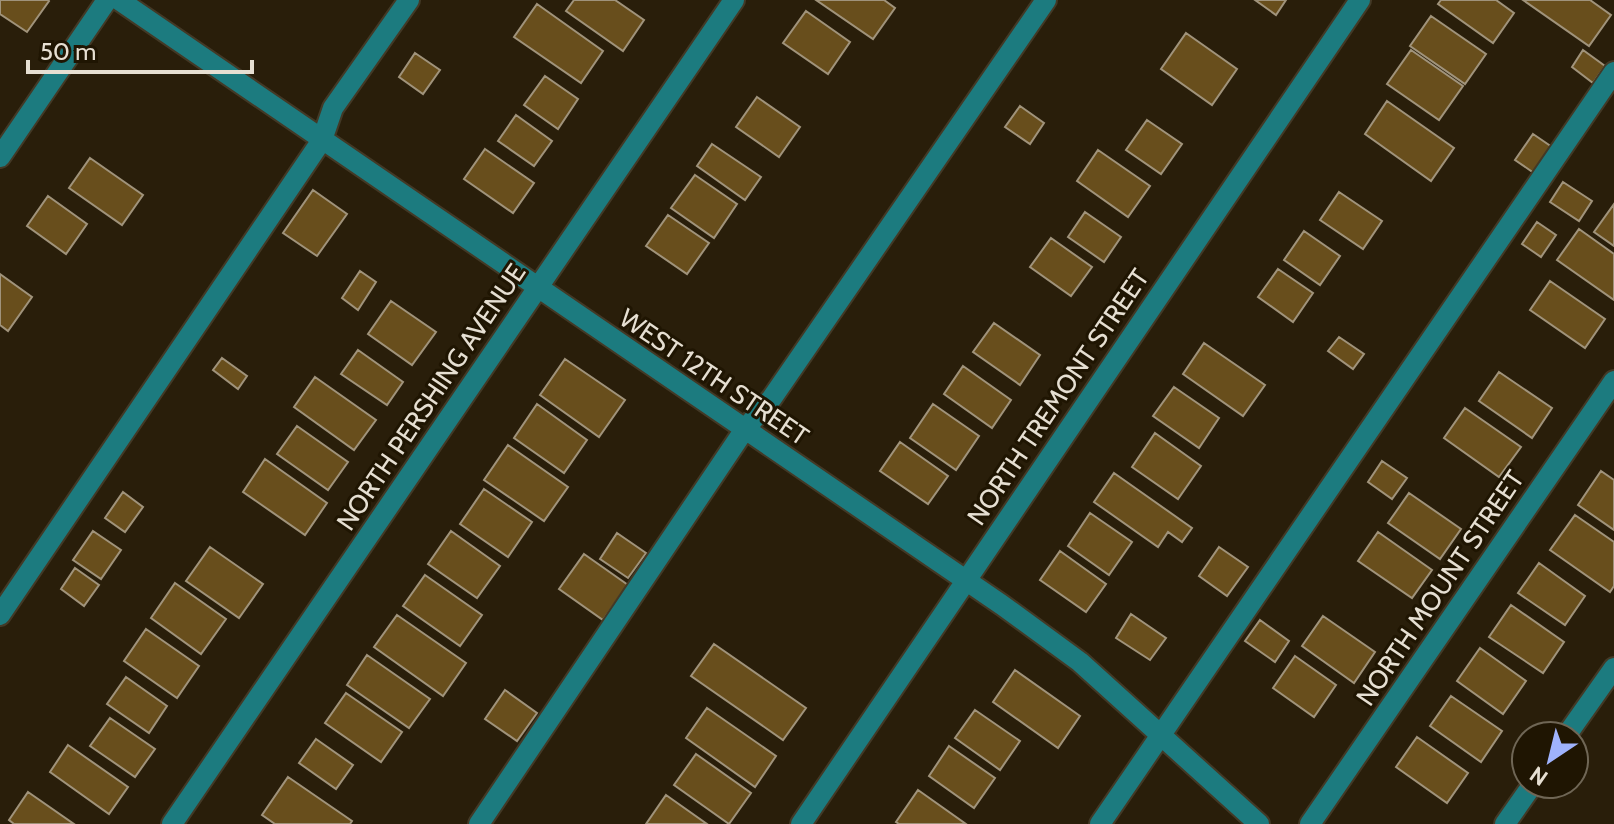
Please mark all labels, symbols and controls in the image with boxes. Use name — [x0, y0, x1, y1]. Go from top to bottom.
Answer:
scale bar — [28, 24, 252, 74]
text: 50 m — [40, 37, 96, 66]
street label: NORTH PERSHING AVENUE — [330, 257, 532, 537]
street label: NORTH TREMONT STREET — [960, 263, 1156, 531]
street label: WEST 12TH STREET — [613, 302, 815, 452]
street label: NORTH MOUNT STREET — [1349, 464, 1531, 712]
north arrow — [1510, 720, 1590, 800]
text: N — [1525, 760, 1553, 791]

